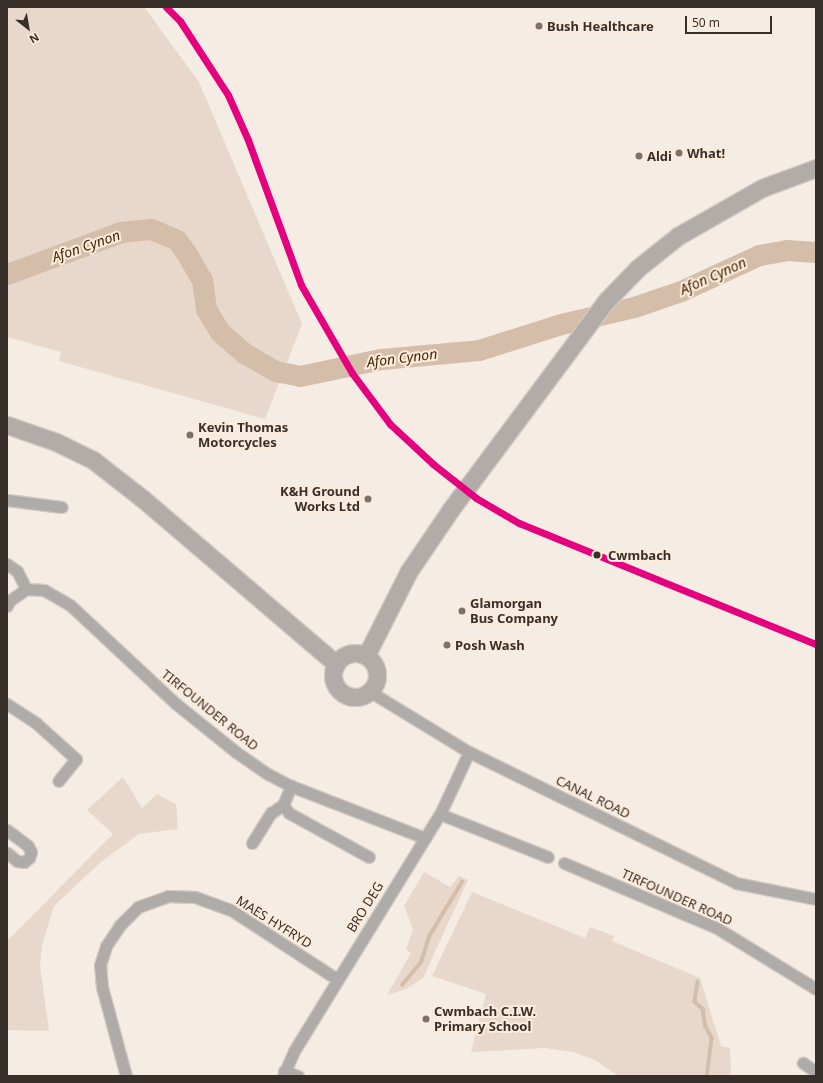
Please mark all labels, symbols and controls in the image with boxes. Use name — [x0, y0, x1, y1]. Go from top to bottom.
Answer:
north arrow — [8, 8, 48, 48]
scale bar — [687, 8, 774, 34]
text: 50 m — [692, 14, 720, 31]
place label: Bush Healthcare — [547, 18, 654, 34]
marker: Bush Healthcare — [534, 21, 544, 31]
text: N — [27, 30, 42, 47]
place label: What! — [687, 145, 725, 161]
place label: Aldi — [647, 148, 672, 164]
marker: What! — [674, 148, 684, 158]
marker: Aldi — [634, 151, 644, 161]
water label: Afon Cynon — [50, 227, 122, 265]
water label: Afon Cynon — [677, 254, 749, 298]
water label: Afon Cynon — [366, 345, 438, 371]
place label: Kevin Thomas Motorcycles — [198, 420, 288, 451]
marker: Kevin Thomas Motorcycles — [185, 430, 195, 440]
place label: K&H Ground Works Ltd — [280, 484, 360, 515]
marker: K&H Ground Works Ltd — [363, 494, 373, 504]
place label: Cwmbach — [608, 547, 671, 563]
marker: Cwmbach — [590, 548, 604, 562]
place label: Glamorgan Bus Company — [470, 596, 558, 627]
marker: Glamorgan Bus Company — [457, 606, 467, 616]
place label: Posh Wash — [455, 637, 525, 653]
marker: Posh Wash — [442, 640, 452, 650]
street label: TIRFOUNDER ROAD — [158, 666, 262, 754]
street label: CANAL ROAD — [553, 772, 633, 822]
street label: TIRFOUNDER ROAD — [619, 865, 735, 929]
street label: BRO DEG — [343, 879, 387, 935]
street label: MAES HYFRYD — [233, 892, 315, 952]
place label: Cwmbach C.I.W. Primary School — [434, 1004, 536, 1035]
marker: Cwmbach C.I.W. Primary School — [421, 1014, 431, 1024]

